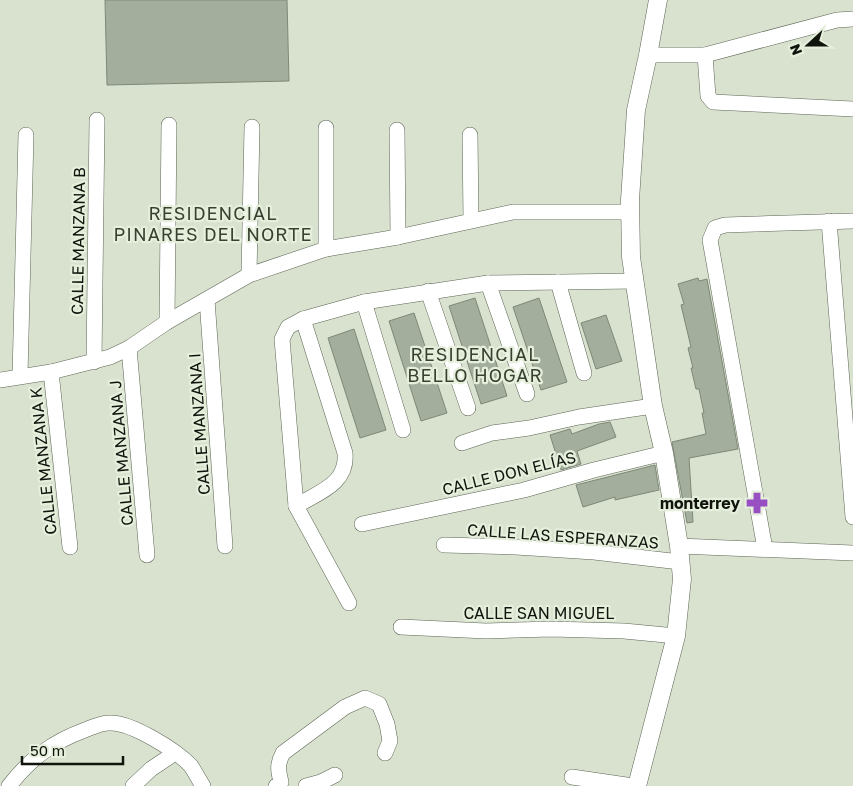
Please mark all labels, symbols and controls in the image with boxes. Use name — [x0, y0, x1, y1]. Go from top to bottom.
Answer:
north arrow — [783, 20, 833, 70]
text: N — [786, 42, 805, 58]
street label: CALLE MANZANA B — [67, 167, 89, 315]
district label: RESIDENCIAL PINARES DEL NORTE — [114, 202, 312, 245]
district label: RESIDENCIAL BELLO HOGAR — [407, 343, 543, 386]
street label: CALLE MANZANA I — [184, 352, 214, 496]
street label: CALLE MANZANA J — [105, 379, 137, 527]
street label: CALLE MANZANA K — [25, 386, 61, 536]
street label: CALLE DON ELÍAS — [440, 447, 578, 499]
pharmacy icon: monterrey — [744, 490, 770, 516]
place label: monterrey — [660, 493, 740, 513]
street label: CALLE LAS ESPERANZAS — [466, 519, 660, 553]
street label: CALLE SAN MIGUEL — [464, 603, 614, 623]
scale bar — [22, 734, 124, 766]
text: 50 m — [30, 741, 65, 759]

